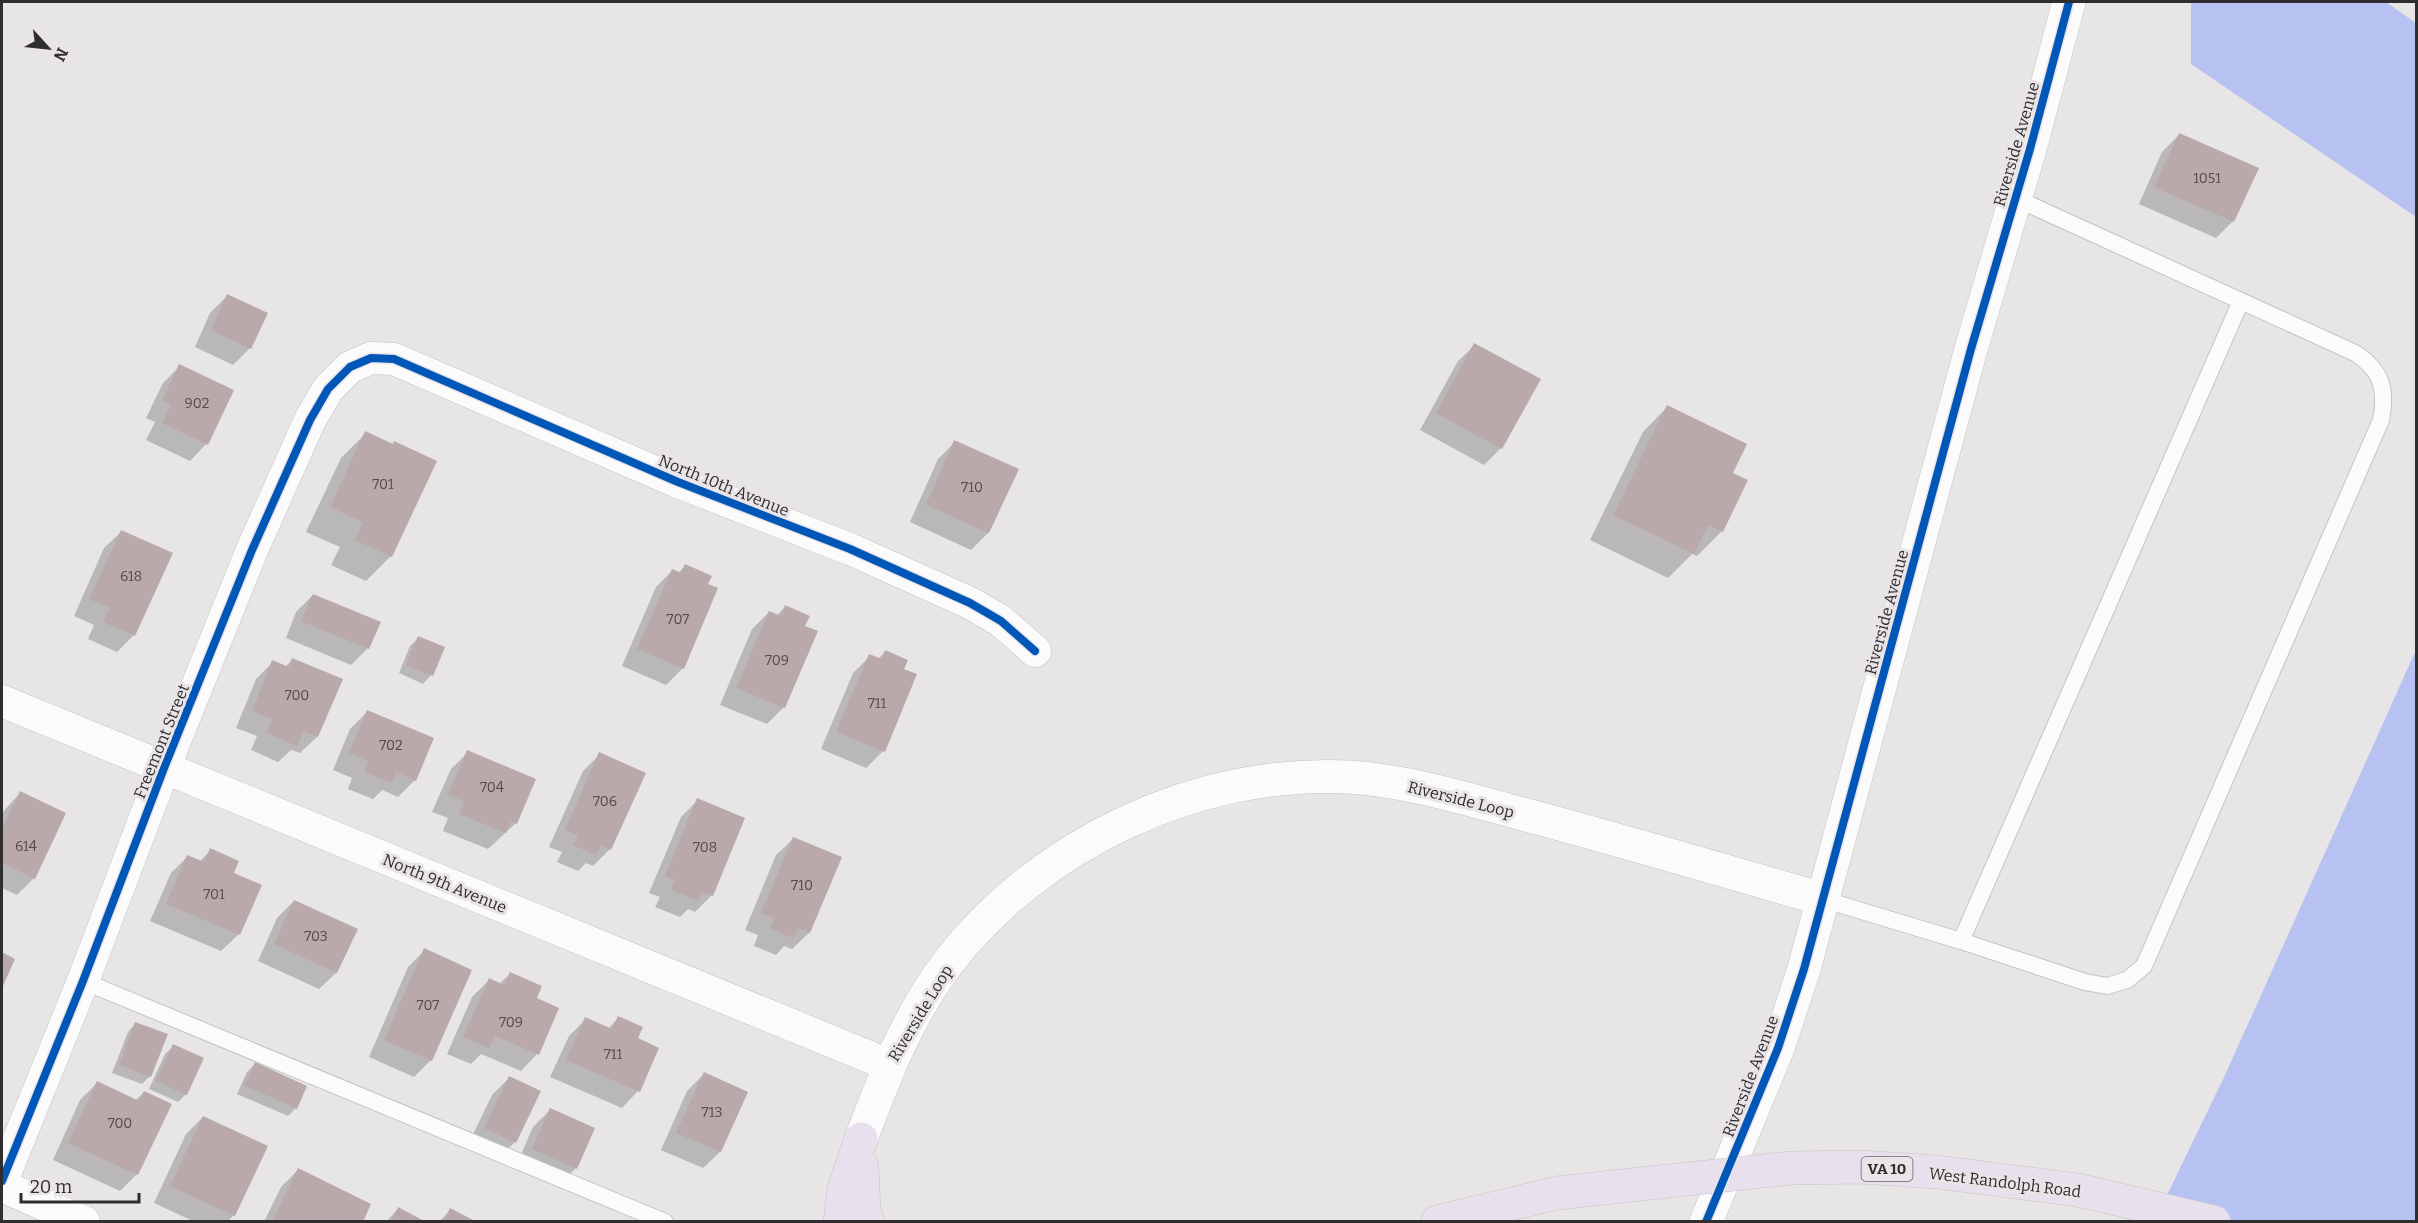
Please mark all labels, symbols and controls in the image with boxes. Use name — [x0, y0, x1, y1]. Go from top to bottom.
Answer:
north arrow — [18, 18, 78, 78]
text: N — [50, 45, 72, 64]
street label: Riverside Avenue — [1990, 80, 2043, 209]
house number: 1051 — [2193, 170, 2221, 187]
house number: 902 — [185, 395, 209, 412]
street label: North 10th Avenue — [656, 451, 792, 520]
house number: 701 — [372, 476, 394, 493]
house number: 710 — [961, 479, 983, 496]
street label: Riverside Avenue — [1861, 548, 1912, 677]
house number: 618 — [120, 568, 142, 585]
house number: 707 — [667, 611, 689, 628]
house number: 709 — [765, 652, 789, 669]
street label: Freemont Street — [130, 681, 193, 801]
house number: 700 — [285, 687, 309, 704]
house number: 711 — [868, 695, 887, 712]
house number: 702 — [379, 737, 403, 754]
street label: Riverside Loop — [1406, 777, 1516, 822]
house number: 704 — [480, 779, 504, 796]
house number: 706 — [593, 793, 617, 810]
house number: 614 — [15, 838, 37, 855]
house number: 708 — [693, 839, 717, 856]
street label: North 9th Avenue — [380, 850, 510, 917]
house number: 710 — [791, 877, 813, 894]
house number: 701 — [203, 886, 225, 903]
house number: 703 — [304, 928, 328, 945]
street label: Riverside Loop — [884, 962, 957, 1065]
house number: 707 — [417, 997, 439, 1014]
street label: Riverside Avenue — [1719, 1013, 1782, 1140]
house number: 709 — [499, 1014, 523, 1031]
house number: 711 — [604, 1046, 623, 1063]
house number: 713 — [702, 1104, 722, 1121]
house number: 700 — [108, 1115, 132, 1132]
road number: VA 10 — [1862, 1157, 1912, 1181]
street label: West Randolph Road — [1928, 1164, 2083, 1201]
scale bar — [21, 1166, 140, 1204]
text: 20 m — [30, 1176, 72, 1198]

